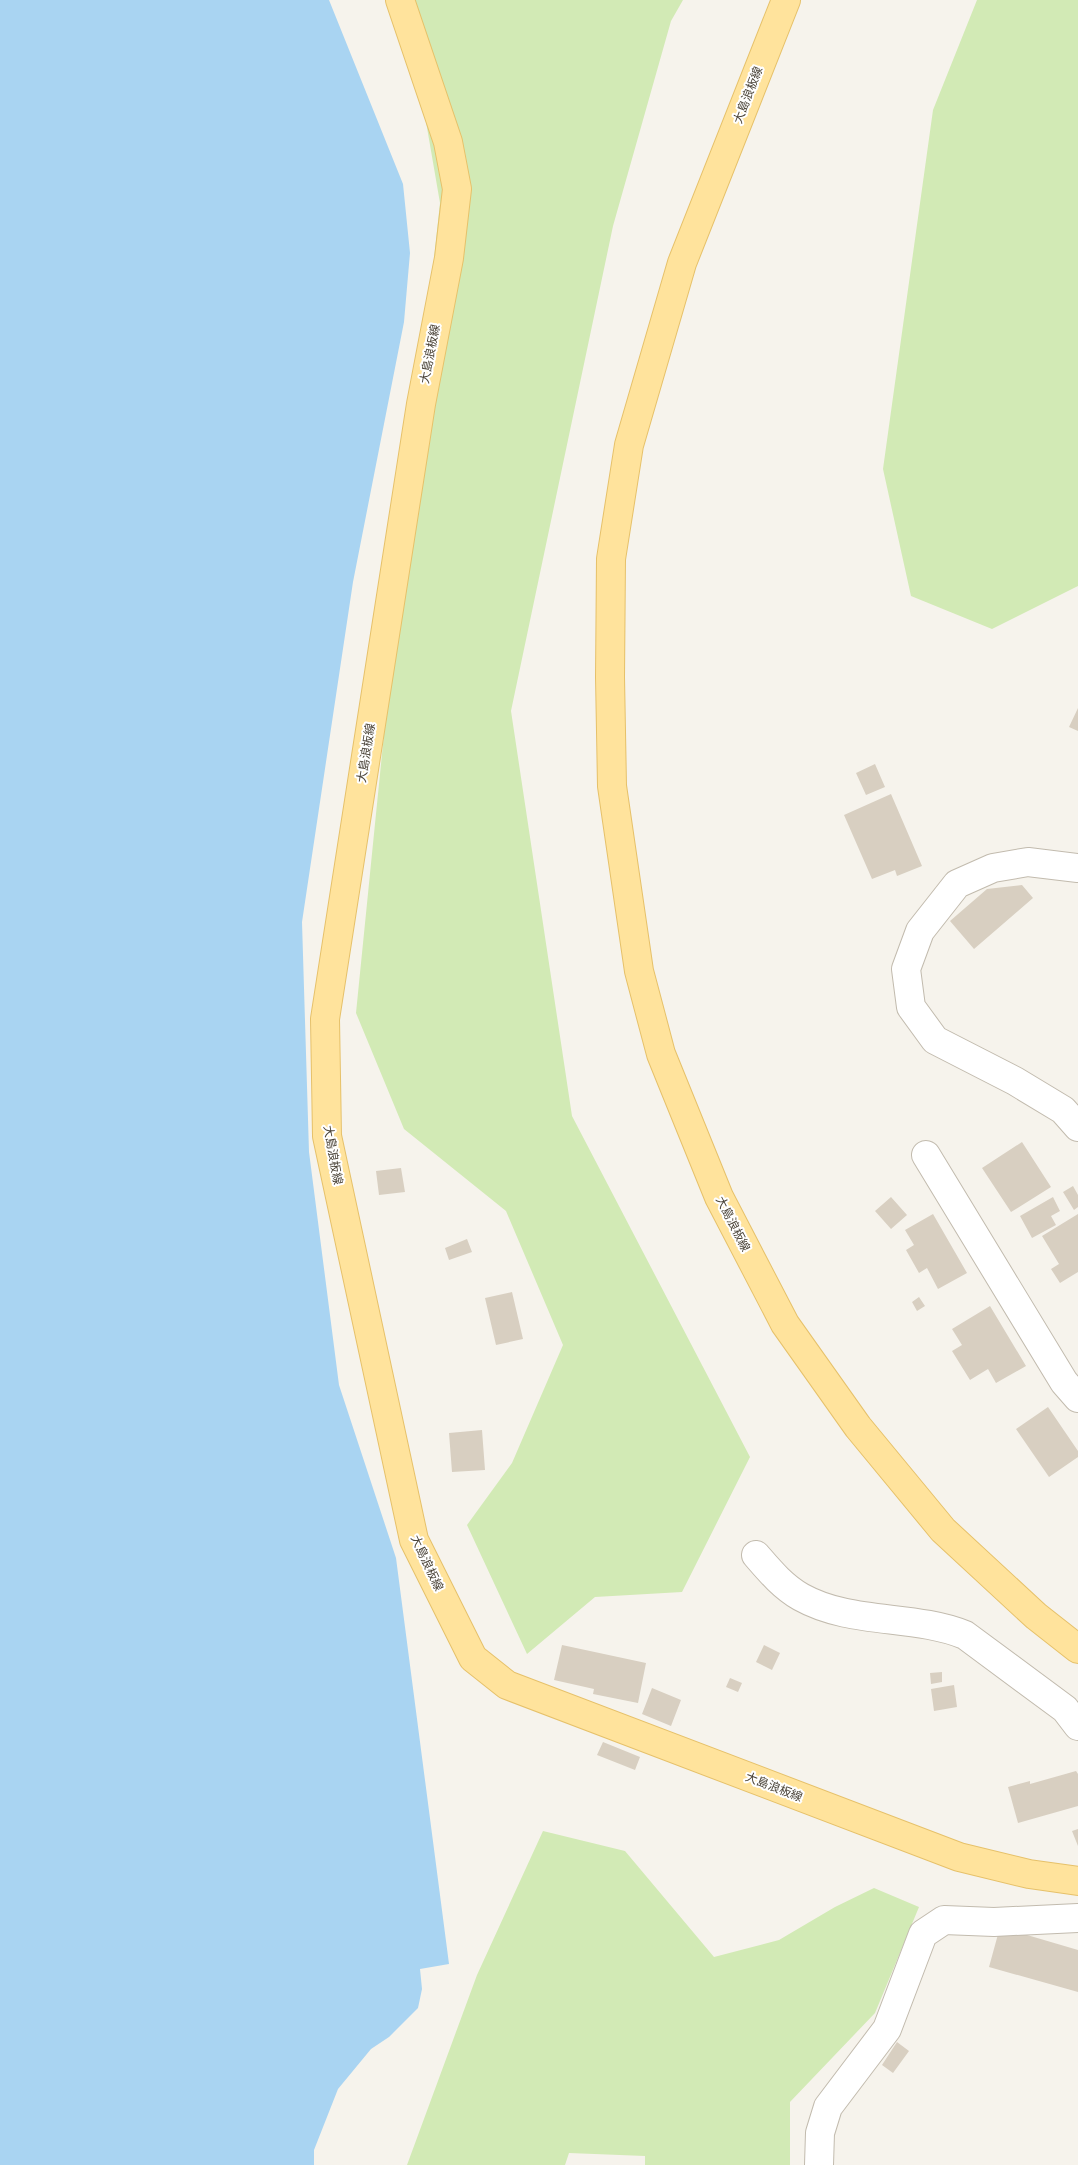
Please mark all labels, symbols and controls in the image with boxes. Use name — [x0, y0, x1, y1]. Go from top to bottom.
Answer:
street label: 大島浪板線 — [731, 64, 765, 126]
street label: 大島浪板線 — [417, 323, 443, 385]
street label: 大島浪板線 — [354, 722, 378, 784]
street label: 大島浪板線 — [321, 1124, 345, 1186]
street label: 大島浪板線 — [713, 1194, 753, 1254]
street label: 大島浪板線 — [408, 1533, 446, 1593]
street label: 大島浪板線 — [743, 1770, 805, 1804]

